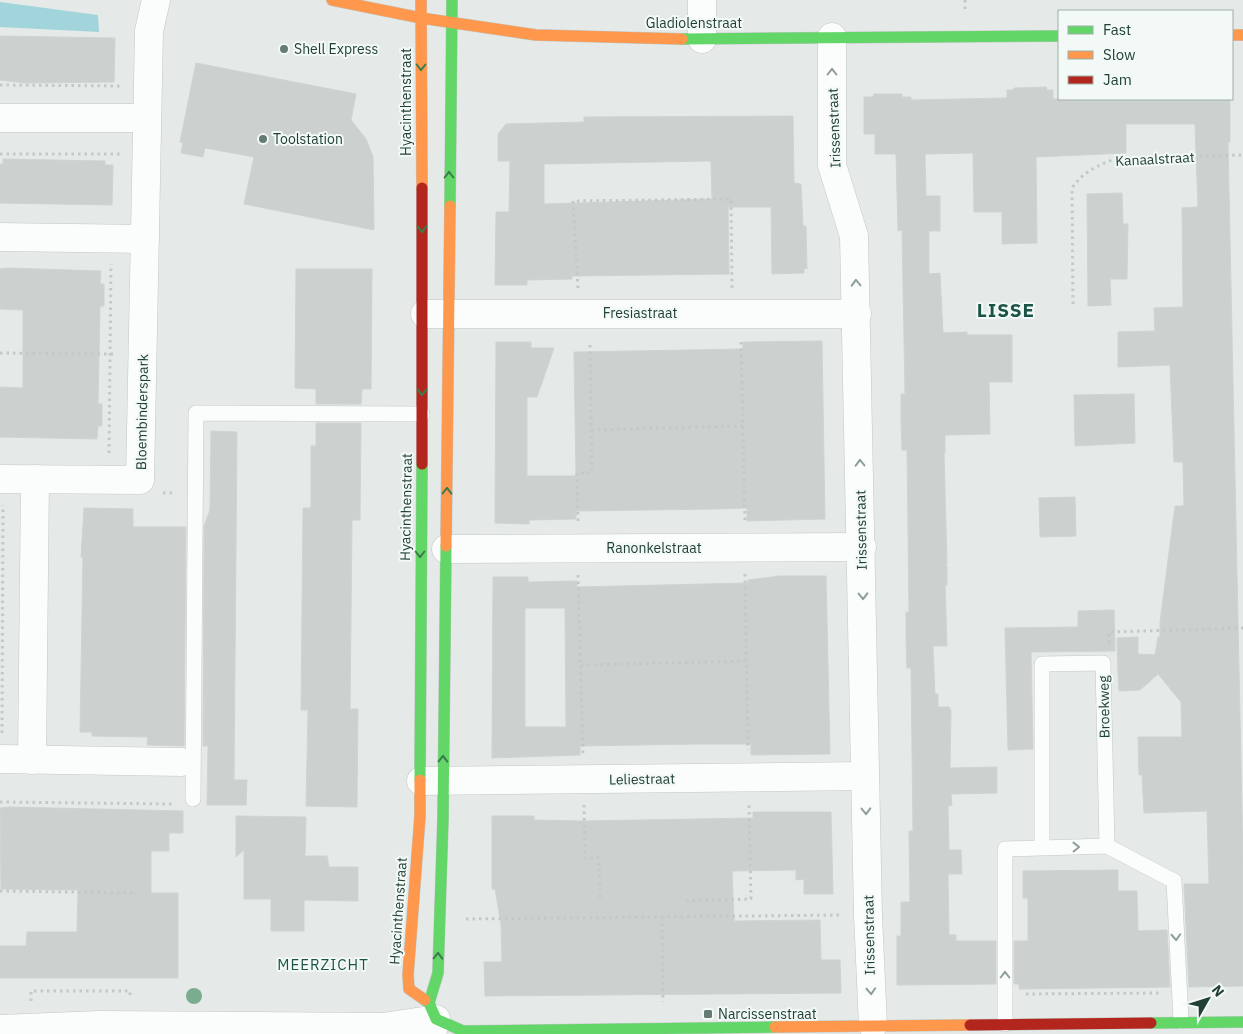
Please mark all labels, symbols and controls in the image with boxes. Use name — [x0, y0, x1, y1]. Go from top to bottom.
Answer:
legend — [1058, 10, 1233, 100]
street label: Gladiolenstraat — [646, 14, 742, 32]
text: Fast — [1103, 20, 1131, 39]
place label: Shell Express — [294, 40, 378, 58]
marker: Shell Express — [278, 43, 290, 55]
text: Slow — [1103, 45, 1136, 64]
street label: Hyacinthenstraat — [397, 48, 415, 156]
one-way arrow — [416, 64, 426, 71]
one-way arrow — [827, 68, 837, 76]
text: Jam — [1103, 70, 1132, 89]
street label: Irissenstraat — [824, 88, 844, 168]
place label: Toolstation — [273, 130, 343, 148]
marker: Toolstation — [257, 133, 269, 145]
street label: Kanaalstraat — [1115, 148, 1195, 170]
one-way arrow — [444, 171, 454, 179]
one-way arrow — [417, 226, 427, 234]
one-way arrow — [850, 279, 861, 287]
district label: LISSE — [977, 298, 1035, 322]
street label: Fresiastraat — [603, 304, 677, 322]
street label: Bloembinderspark — [132, 353, 152, 470]
one-way arrow — [417, 388, 427, 396]
street label: Hyacinthenstraat — [396, 453, 416, 561]
one-way arrow — [855, 459, 865, 467]
one-way arrow — [442, 487, 452, 494]
street label: Irissenstraat — [851, 490, 871, 570]
street label: Ranonkelstraat — [606, 539, 702, 557]
one-way arrow — [415, 551, 425, 559]
one-way arrow — [857, 592, 868, 600]
street label: Broekweg — [1094, 675, 1114, 739]
one-way arrow — [438, 754, 448, 762]
street label: Leliestraat — [609, 769, 675, 789]
one-way arrow — [861, 808, 871, 815]
one-way arrow — [1072, 842, 1080, 852]
street label: Hyacinthenstraat — [385, 857, 411, 965]
street label: Irissenstraat — [859, 895, 879, 975]
one-way arrow — [1171, 933, 1182, 941]
one-way arrow — [433, 952, 444, 960]
district label: MEERZICHT — [277, 955, 369, 974]
one-way arrow — [1000, 971, 1010, 979]
north arrow — [1183, 974, 1233, 1024]
text: N — [1208, 981, 1228, 1000]
one-way arrow — [865, 987, 876, 995]
place label: Narcissenstraat — [718, 1005, 817, 1023]
marker: Narcissenstraat — [702, 1008, 714, 1020]

